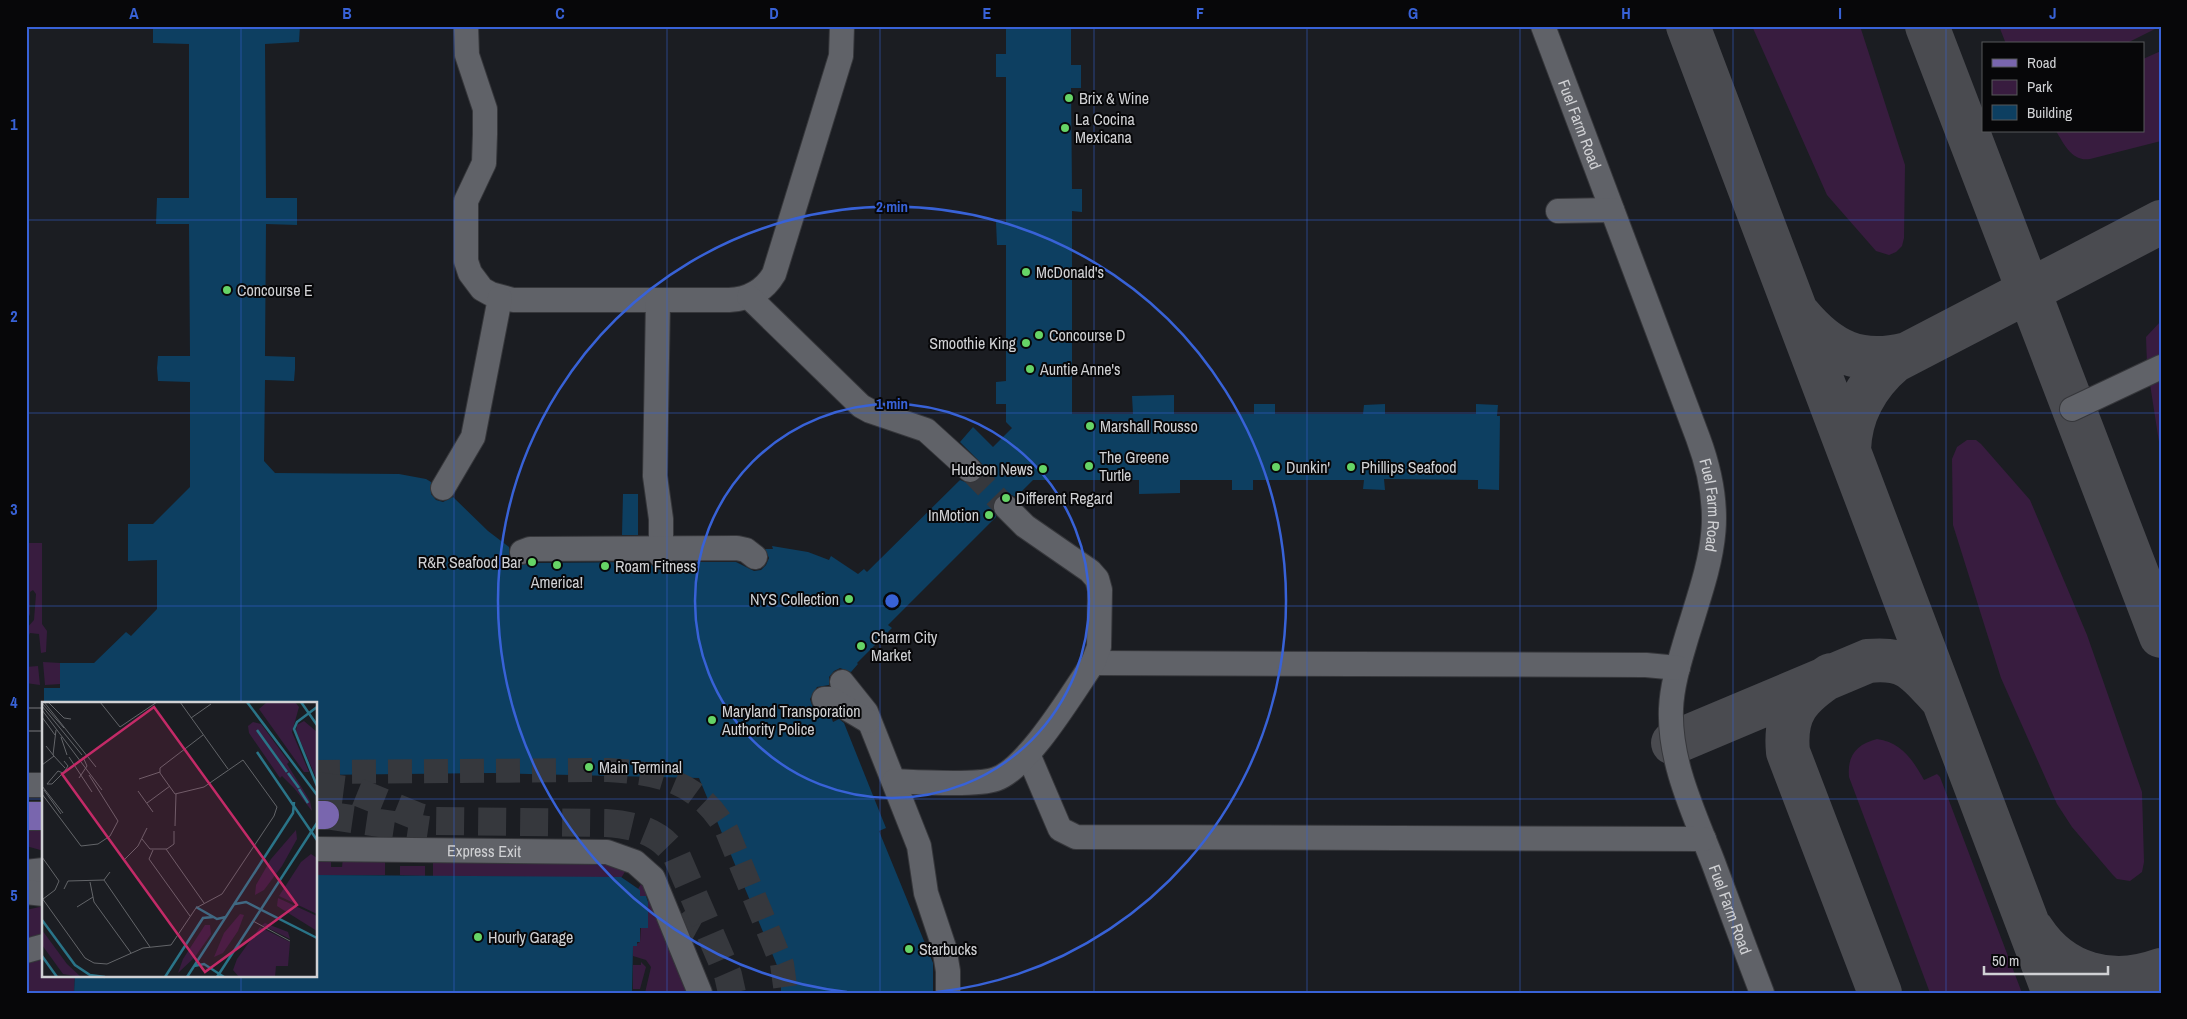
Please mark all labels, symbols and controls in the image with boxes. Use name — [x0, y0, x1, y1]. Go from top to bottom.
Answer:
text: A — [129, 2, 139, 24]
text: B — [342, 2, 352, 24]
text: C — [555, 2, 565, 24]
text: D — [769, 2, 779, 24]
text: E — [983, 2, 992, 24]
text: F — [1196, 2, 1204, 24]
text: G — [1408, 2, 1418, 24]
text: H — [1621, 2, 1631, 24]
text: I — [1838, 2, 1842, 24]
text: J — [2049, 2, 2057, 24]
legend — [1982, 42, 2144, 132]
text: Road — [2027, 52, 2056, 73]
street label: Fuel Farm Road — [1553, 76, 1607, 172]
text: Park — [2027, 76, 2053, 97]
place label: Brix & Wine — [1079, 87, 1149, 109]
marker: Brix & Wine — [1063, 92, 1075, 104]
text: Building — [2027, 102, 2072, 123]
place label: La Cocina Mexicana — [1075, 108, 1136, 148]
text: 1 — [10, 113, 18, 135]
marker: La Cocina Mexicana — [1059, 122, 1071, 134]
text: 2 min — [876, 196, 908, 217]
place label: McDonald's — [1036, 261, 1104, 283]
marker: McDonald's — [1020, 266, 1032, 278]
place label: Concourse E — [237, 279, 313, 301]
marker: Concourse E — [221, 284, 233, 296]
text: 2 — [10, 305, 18, 327]
place label: Concourse D — [1049, 324, 1126, 346]
marker: Concourse D — [1033, 329, 1045, 341]
place label: Smoothie King — [929, 332, 1017, 354]
marker: Smoothie King — [1020, 337, 1032, 349]
place label: Auntie Anne's — [1039, 358, 1121, 380]
marker: Auntie Anne's — [1024, 363, 1036, 375]
text: 1 min — [876, 393, 908, 414]
place label: Marshall Rousso — [1100, 415, 1198, 437]
marker: Marshall Rousso — [1084, 420, 1096, 432]
place label: The Greene Turtle — [1099, 446, 1169, 486]
place label: Dunkin' — [1286, 456, 1330, 478]
place label: Phillips Seafood — [1361, 456, 1457, 478]
street label: Fuel Farm Road — [1694, 456, 1725, 553]
place label: Hudson News — [951, 458, 1033, 480]
marker: The Greene Turtle — [1083, 460, 1095, 472]
marker: Dunkin' — [1270, 461, 1282, 473]
marker: Phillips Seafood — [1345, 461, 1357, 473]
marker: Hudson News — [1037, 463, 1049, 475]
place label: Different Regard — [1016, 487, 1113, 509]
marker: Different Regard — [1000, 492, 1012, 504]
text: 3 — [10, 498, 18, 520]
place label: InMotion — [928, 504, 979, 526]
marker: InMotion — [983, 509, 995, 521]
place label: R&R Seafood Bar — [418, 551, 523, 573]
place label: Roam Fitness — [615, 555, 697, 577]
marker: R&R Seafood Bar — [526, 556, 538, 568]
marker: America! — [551, 559, 563, 571]
marker: Roam Fitness — [599, 560, 611, 572]
place label: America! — [530, 571, 583, 593]
place label: NYS Collection — [750, 588, 839, 610]
centre of rings — [883, 592, 901, 610]
marker: NYS Collection — [843, 593, 855, 605]
place label: Charm City Market — [871, 626, 938, 666]
marker: Charm City Market — [855, 640, 867, 652]
text: 4 — [10, 691, 18, 713]
place label: Maryland Transporation Authority Police — [721, 700, 861, 740]
inset map — [42, 702, 318, 976]
marker: Maryland Transporation Authority Police — [706, 714, 718, 726]
place label: Main Terminal — [599, 756, 682, 778]
marker: Main Terminal — [583, 761, 595, 773]
street label: Express Exit — [447, 839, 521, 862]
street label: Fuel Farm Road — [1704, 861, 1757, 957]
text: 5 — [10, 884, 18, 906]
place label: Hourly Garage — [488, 926, 573, 948]
marker: Hourly Garage — [472, 931, 484, 943]
place label: Starbucks — [919, 938, 977, 960]
marker: Starbucks — [903, 943, 915, 955]
scale bar — [1984, 944, 2108, 976]
text: 50 m — [1992, 950, 2019, 971]

